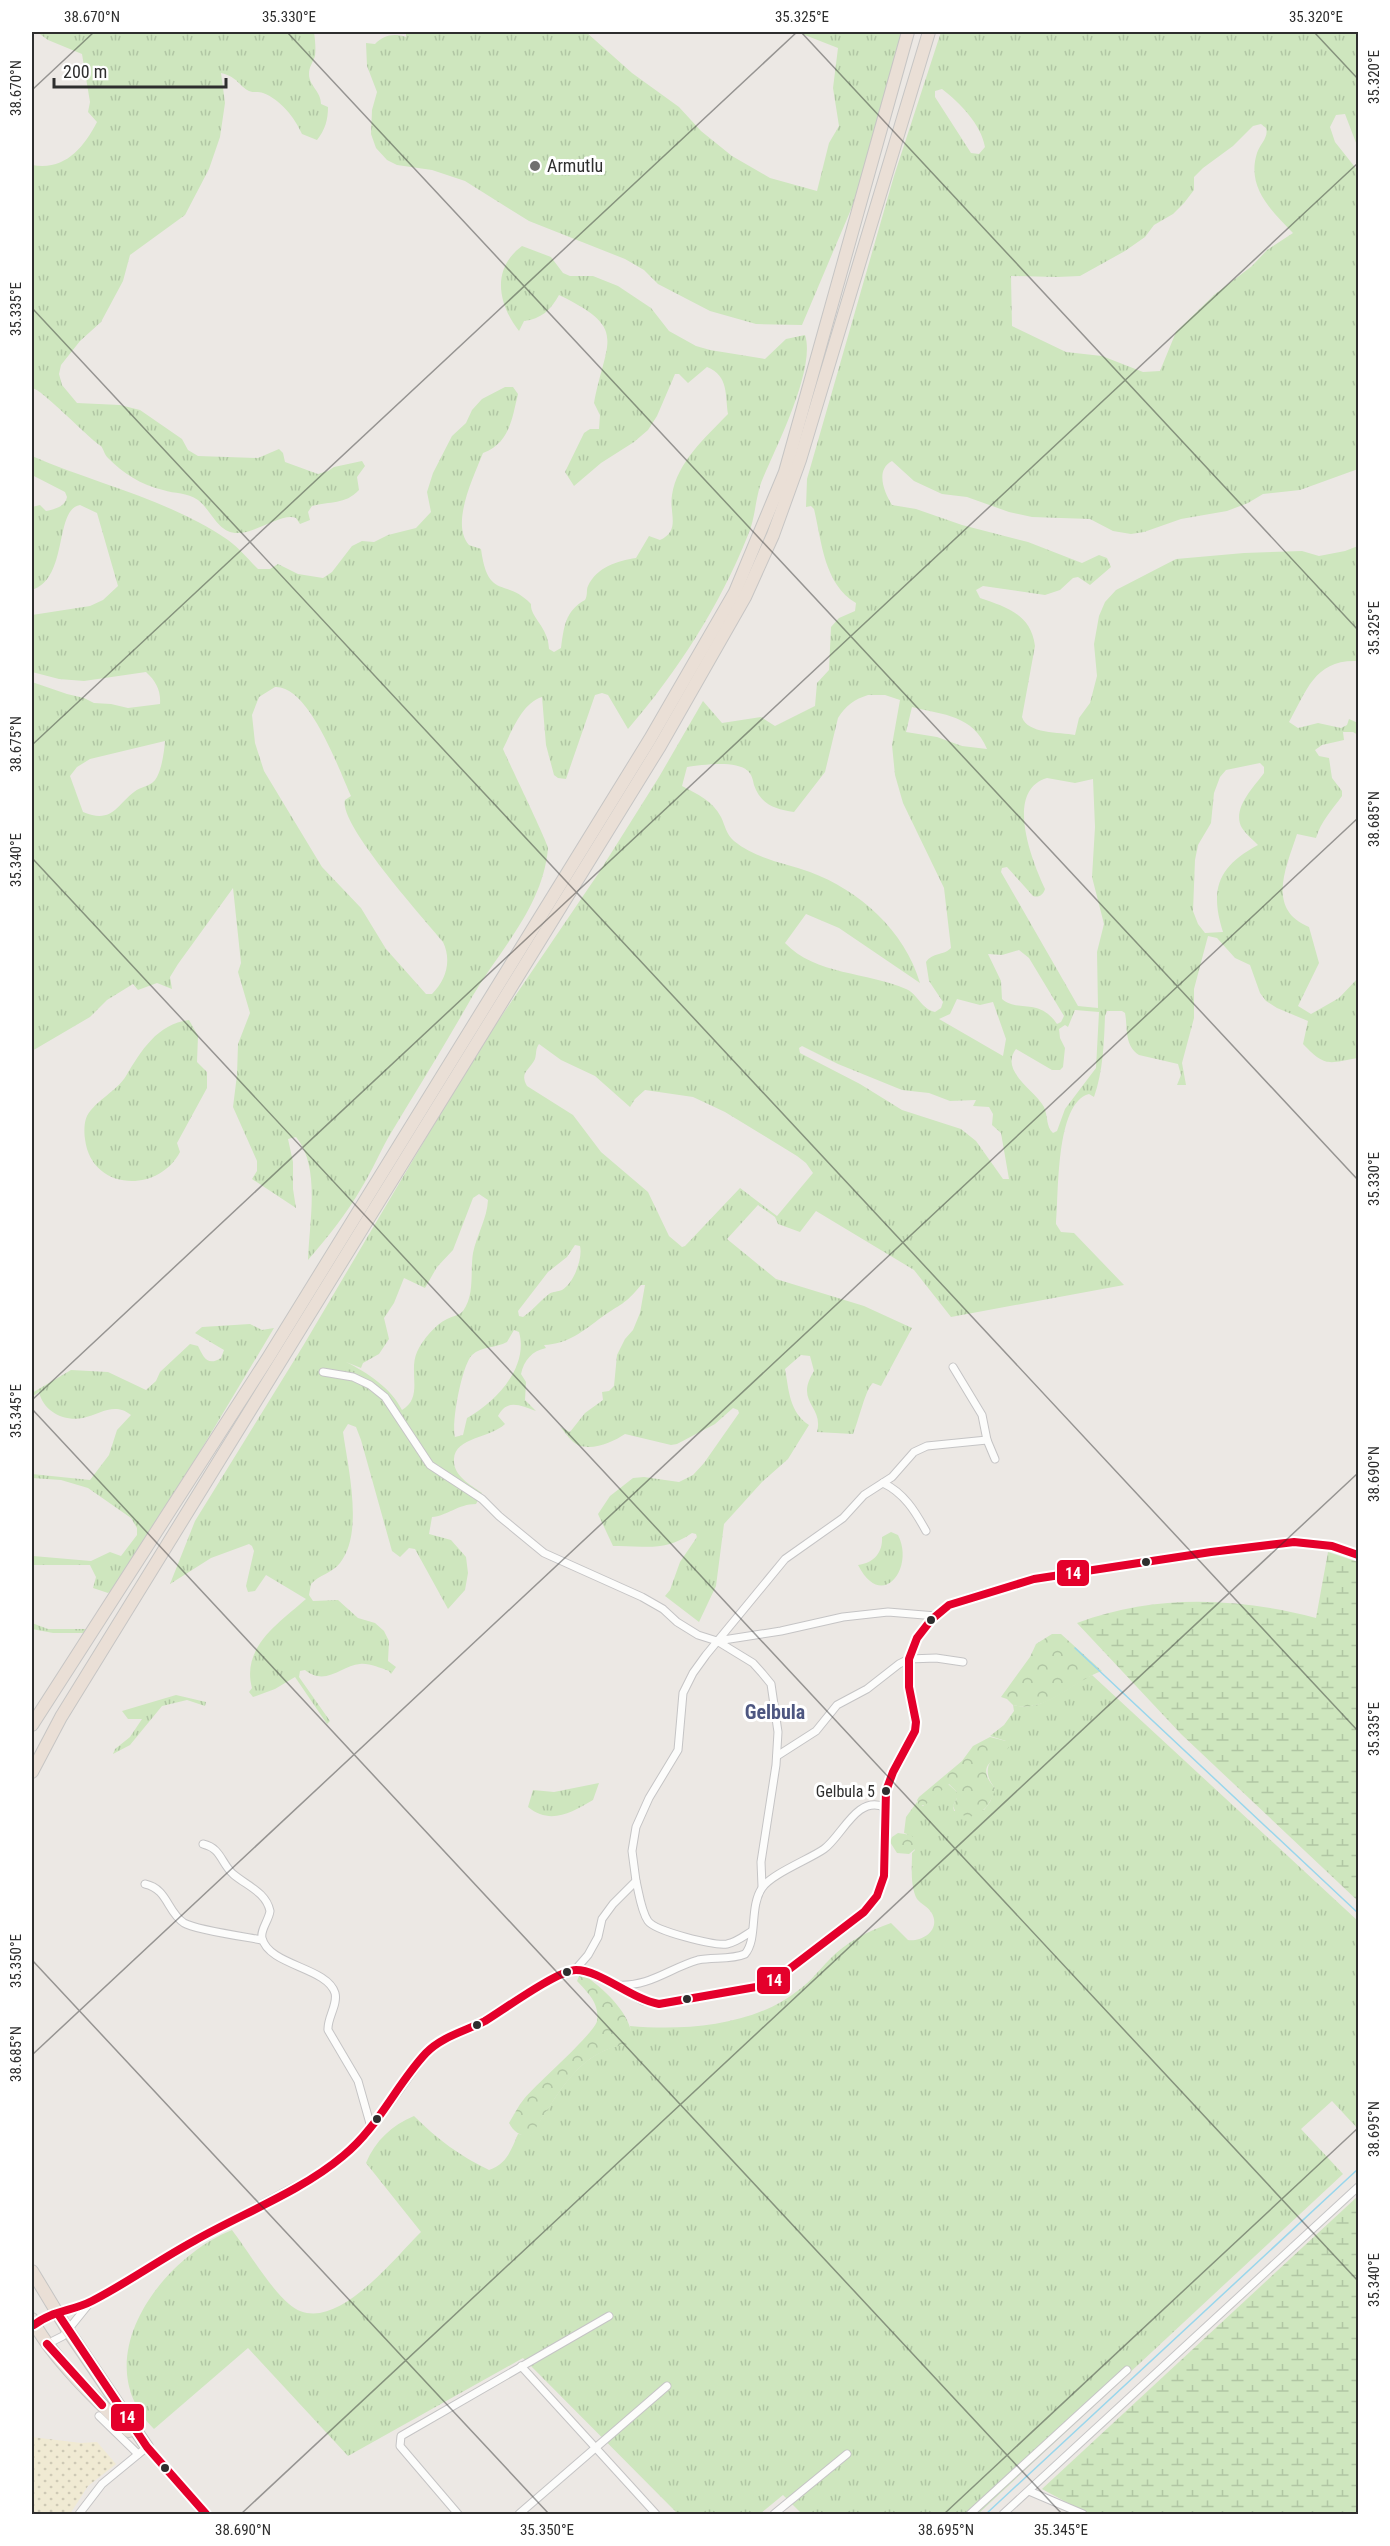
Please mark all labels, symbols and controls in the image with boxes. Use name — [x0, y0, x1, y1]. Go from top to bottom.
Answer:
text: 38.670°N — [64, 8, 120, 26]
text: 35.330°E — [262, 8, 316, 26]
text: 35.325°E — [775, 8, 829, 26]
text: 35.320°E — [1289, 8, 1343, 26]
text: 35.320°E — [1365, 50, 1383, 104]
scale bar — [54, 51, 226, 89]
text: 38.670°N — [7, 60, 25, 116]
text: 200 m — [63, 61, 107, 82]
place label: Armutlu — [547, 155, 603, 176]
marker: Armutlu — [528, 159, 542, 173]
text: 35.335°E — [7, 282, 25, 336]
text: 35.325°E — [1365, 601, 1383, 655]
text: 38.675°N — [7, 716, 25, 772]
text: 38.685°N — [1365, 791, 1383, 847]
text: 35.340°E — [7, 833, 25, 887]
text: 35.330°E — [1365, 1152, 1383, 1206]
text: 35.345°E — [7, 1384, 25, 1438]
text: 38.690°N — [1365, 1446, 1383, 1502]
unlabelled marker — [1140, 1556, 1152, 1568]
line badge: 14 — [1056, 1559, 1090, 1587]
text: 14 — [1065, 1564, 1081, 1583]
unlabelled marker — [925, 1614, 937, 1626]
district label: Gelbula — [745, 1700, 805, 1724]
text: 35.335°E — [1365, 1702, 1383, 1756]
place label: Gelbula 5 — [816, 1782, 875, 1801]
marker: Gelbula 5 — [880, 1785, 892, 1797]
text: 35.350°E — [7, 1934, 25, 1988]
unlabelled marker — [561, 1966, 573, 1978]
line badge: 14 — [756, 1966, 791, 1995]
text: 14 — [766, 1971, 782, 1990]
unlabelled marker — [681, 1993, 693, 2005]
unlabelled marker — [471, 2019, 483, 2031]
text: 38.685°N — [7, 2026, 25, 2082]
text: 38.695°N — [1365, 2101, 1383, 2157]
unlabelled marker — [371, 2113, 383, 2125]
text: 35.340°E — [1365, 2253, 1383, 2307]
line badge: 14 — [110, 2403, 145, 2432]
text: 14 — [119, 2408, 135, 2427]
unlabelled marker — [159, 2462, 171, 2474]
text: 38.690°N — [215, 2521, 271, 2539]
text: 35.350°E — [520, 2521, 574, 2539]
text: 38.695°N — [918, 2521, 974, 2539]
text: 35.345°E — [1034, 2521, 1088, 2539]

